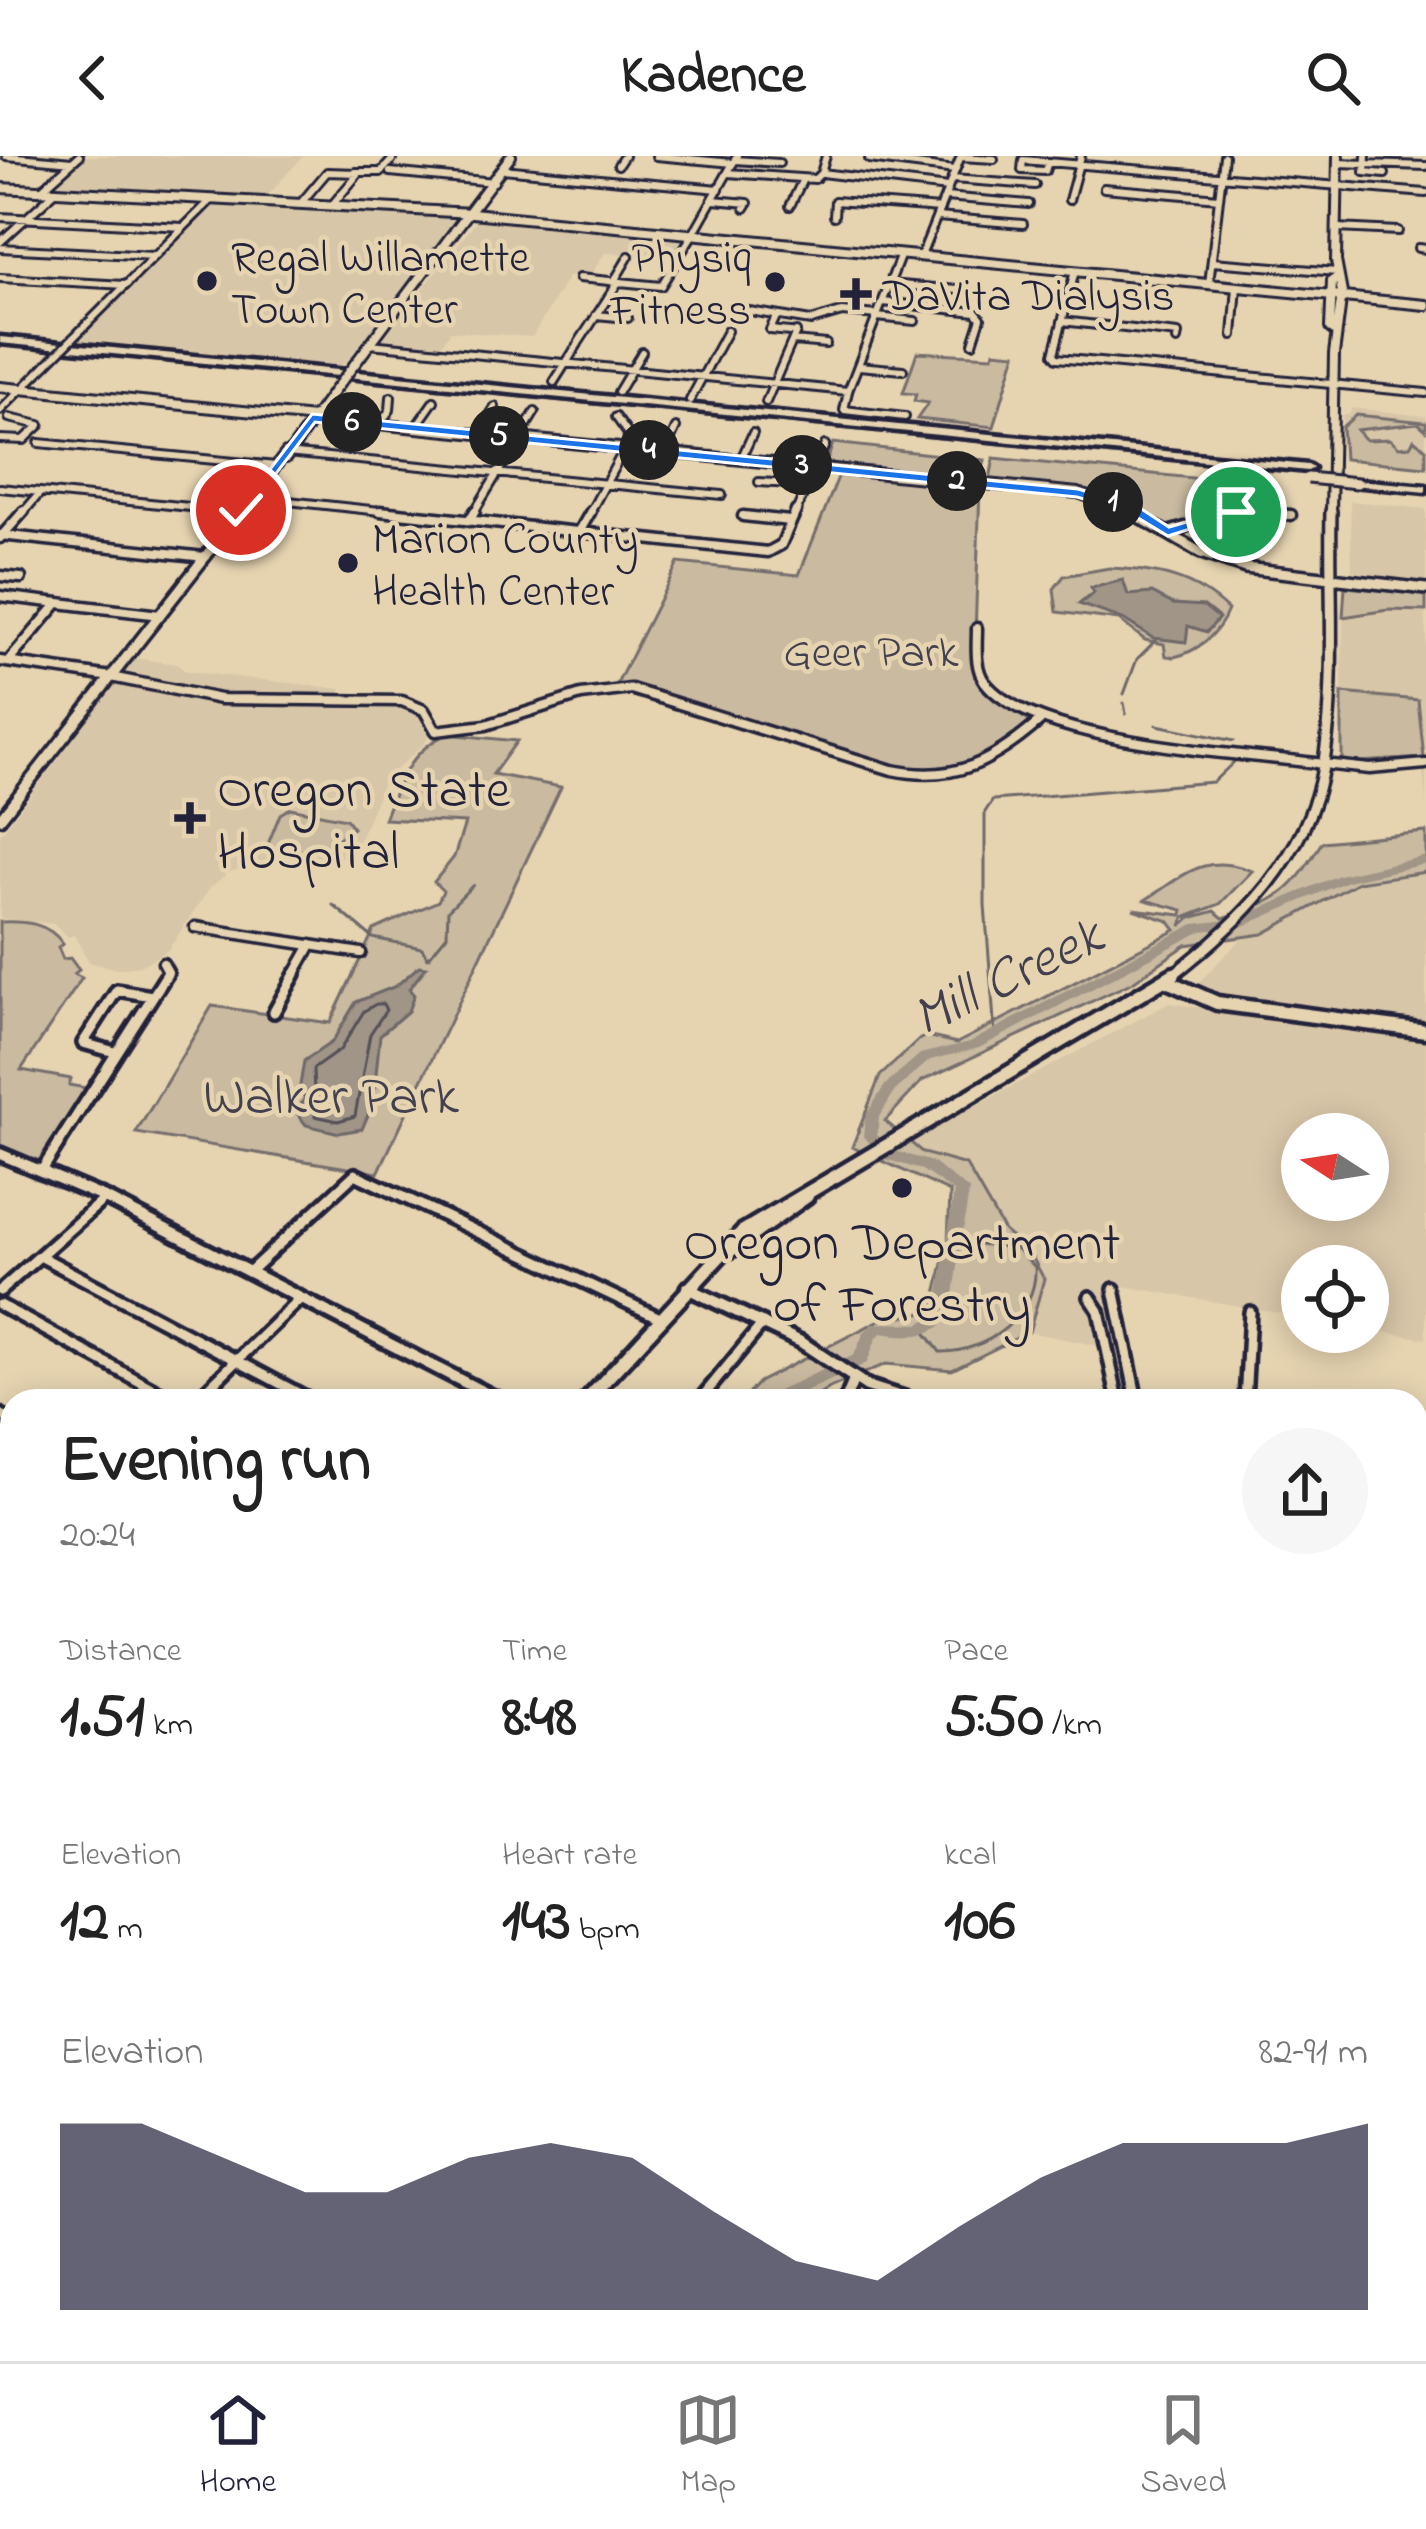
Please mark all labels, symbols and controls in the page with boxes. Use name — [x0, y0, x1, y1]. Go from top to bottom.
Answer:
text: Kadence — [621, 39, 805, 117]
icon: back — [60, 45, 126, 111]
icon: search — [1300, 45, 1366, 111]
place label: Regal Willamette Town Center — [231, 227, 530, 345]
place label: Physiq Fitness — [609, 228, 751, 346]
place label: DaVita Dialysis — [882, 266, 1174, 332]
marker: Regal Willamette Town Center — [194, 268, 220, 294]
marker: Physiq Fitness — [762, 269, 788, 295]
marker: DaVita Dialysis — [840, 278, 872, 310]
pin: 6 — [322, 392, 382, 452]
text: 6 — [345, 398, 359, 446]
pin: 5 — [469, 406, 529, 466]
text: 5 — [490, 412, 508, 460]
pin: 4 — [619, 420, 679, 480]
text: 4 — [642, 426, 656, 474]
pin: 3 — [772, 435, 832, 495]
text: 3 — [795, 441, 809, 489]
pin: 2 — [927, 451, 987, 511]
text: 2 — [949, 457, 965, 505]
pin — [190, 459, 292, 561]
pin — [1185, 461, 1287, 563]
pin: 1 — [1083, 472, 1143, 532]
icon: check — [208, 477, 274, 543]
text: 1 — [1108, 478, 1118, 526]
icon: arrive — [1203, 479, 1269, 545]
place label: Marion County Health Center — [372, 509, 639, 627]
marker: Marion County Health Center — [335, 550, 361, 576]
park label: Geer Park — [783, 622, 959, 688]
place label: Oregon State Hospital — [217, 754, 511, 894]
marker: Oregon State Hospital — [174, 802, 206, 834]
water label: Mill Creek — [899, 897, 1120, 1062]
park label: Walker Park — [203, 1061, 459, 1139]
north arrow — [1281, 1113, 1389, 1221]
map controls — [1281, 1113, 1389, 1353]
marker: Oregon Department of Forestry — [889, 1175, 915, 1201]
place label: Oregon Department of Forestry — [683, 1207, 1121, 1347]
button: locate — [1281, 1245, 1389, 1353]
text: Evening run — [60, 1415, 371, 1511]
button: share — [1242, 1428, 1368, 1554]
text: 20:24 — [60, 1508, 135, 1565]
text: Distance — [60, 1628, 182, 1676]
text: Time — [502, 1628, 567, 1676]
text: Pace — [944, 1628, 1008, 1676]
text: 1.51 — [60, 1676, 145, 1763]
text: 8:48 — [502, 1676, 577, 1763]
text: 5:50 — [944, 1676, 1044, 1763]
text: km — [145, 1702, 193, 1750]
text: /km — [1044, 1702, 1102, 1750]
text: Elevation — [60, 1832, 181, 1880]
text: Heart rate — [502, 1832, 637, 1880]
text: kcal — [944, 1832, 996, 1880]
text: 12 — [60, 1880, 109, 1967]
text: 143 — [502, 1880, 571, 1967]
text: 106 — [944, 1880, 1015, 1967]
text: m — [109, 1906, 143, 1954]
text: bpm — [571, 1906, 640, 1954]
text: Elevation — [60, 2025, 203, 2082]
text: 82–91 m — [1259, 2025, 1368, 2082]
tab: Home — [200, 2387, 276, 2507]
tab: Map — [675, 2387, 741, 2507]
tab: Saved — [1140, 2387, 1226, 2507]

